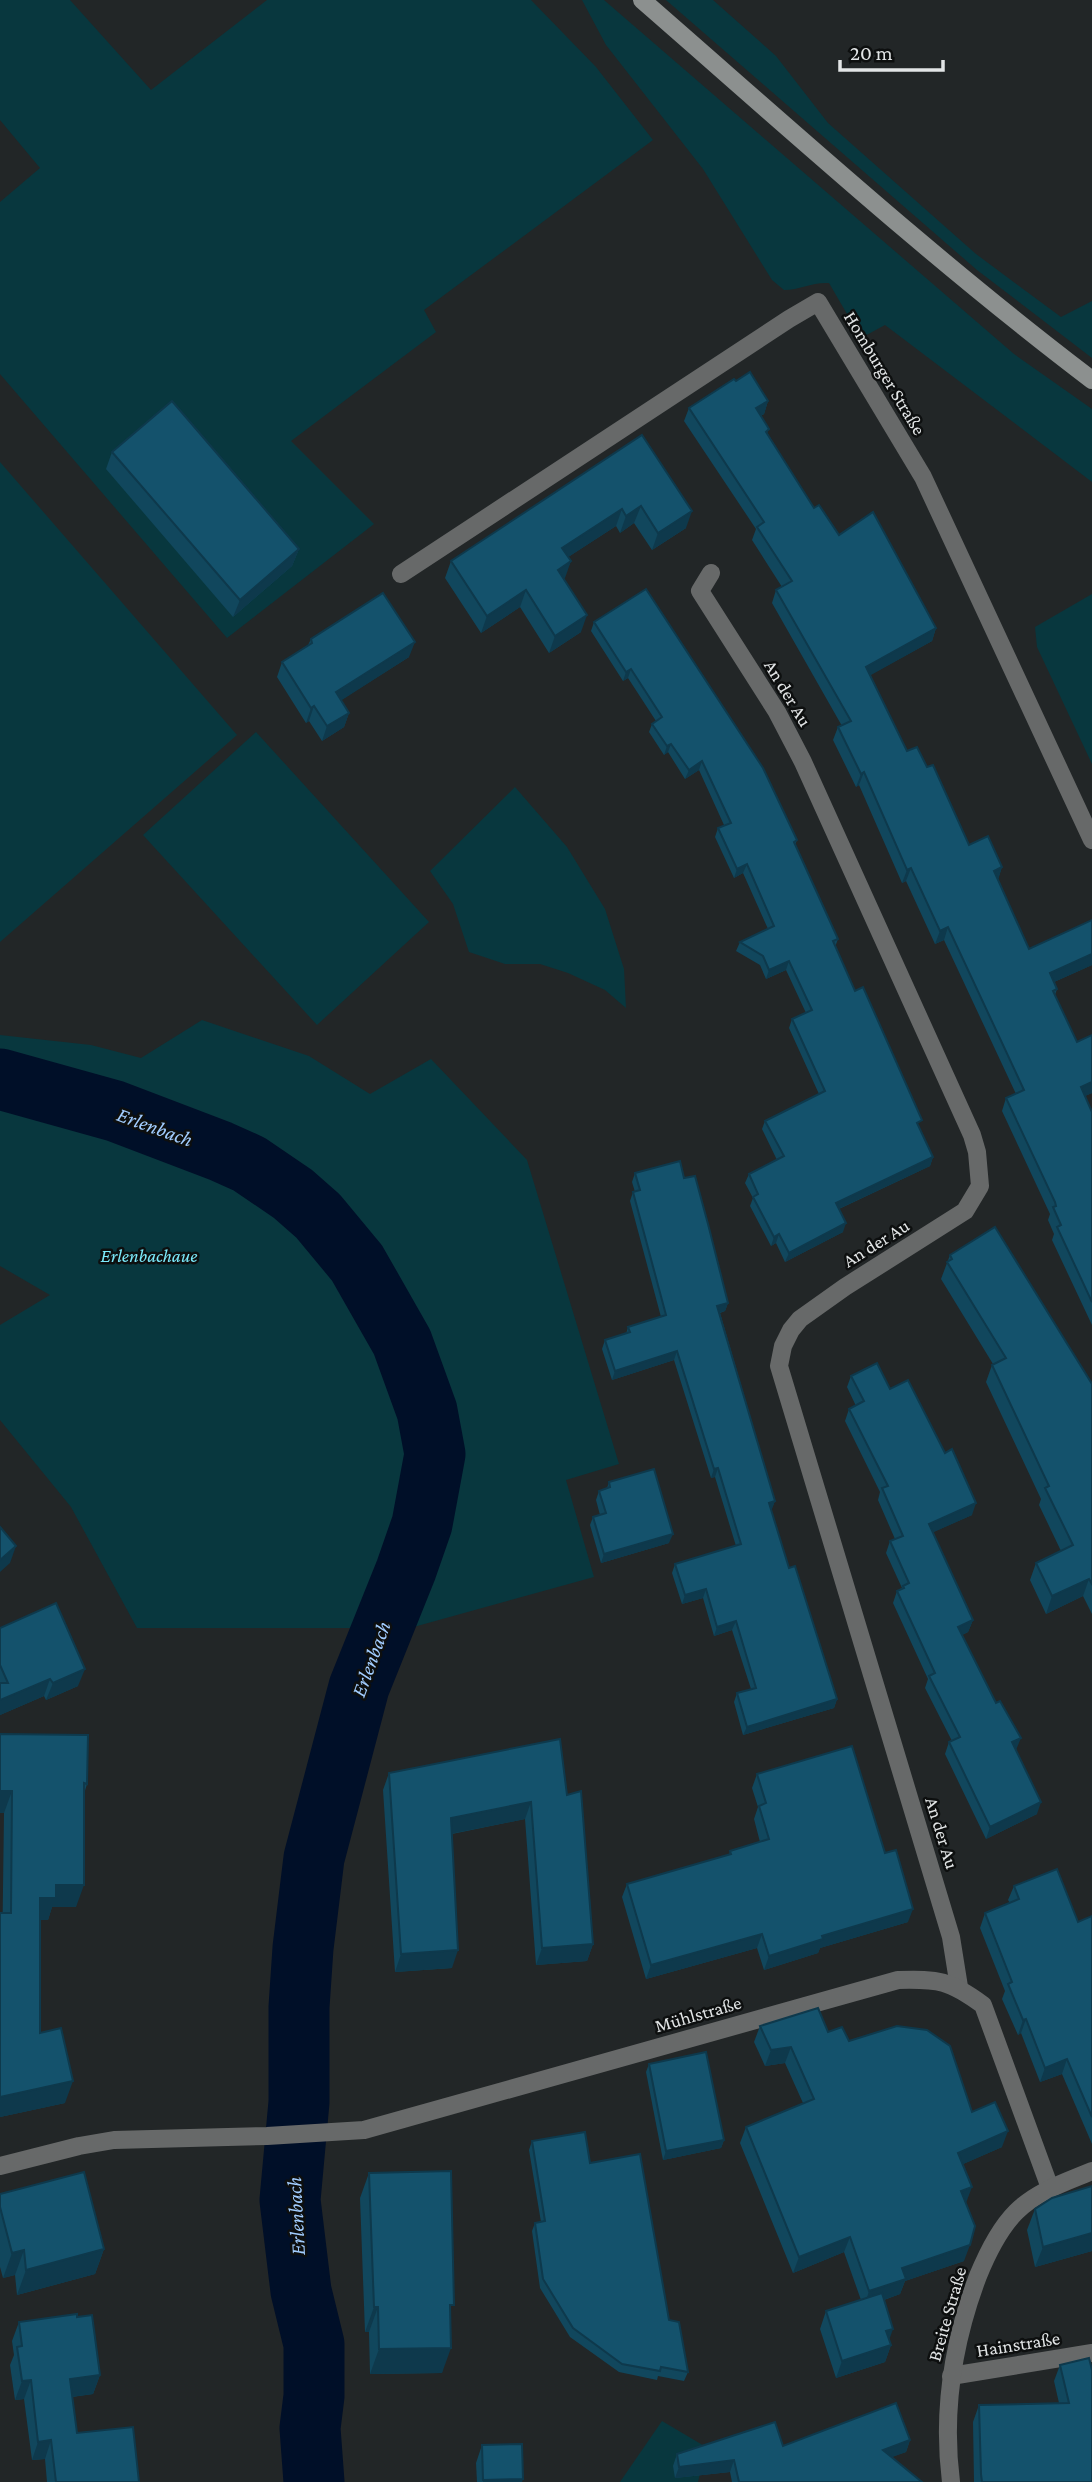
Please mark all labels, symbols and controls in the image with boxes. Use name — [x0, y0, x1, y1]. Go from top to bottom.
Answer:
scale bar — [840, 28, 943, 72]
text: 20 m — [850, 41, 893, 65]
street label: Homburger Straße — [840, 307, 930, 439]
street label: An der Au — [760, 656, 816, 730]
water label: Erlenbach — [114, 1102, 196, 1152]
street label: An der Au — [839, 1215, 913, 1271]
park label: Erlenbachaue — [101, 1245, 197, 1266]
water label: Erlenbach — [346, 1618, 396, 1700]
street label: An der Au — [921, 1795, 963, 1871]
street label: Mühlstraße — [652, 1992, 744, 2036]
water label: Erlenbach — [282, 2176, 310, 2256]
street label: Breite Straße — [923, 2264, 971, 2364]
street label: Hainstraße — [975, 2327, 1061, 2361]

